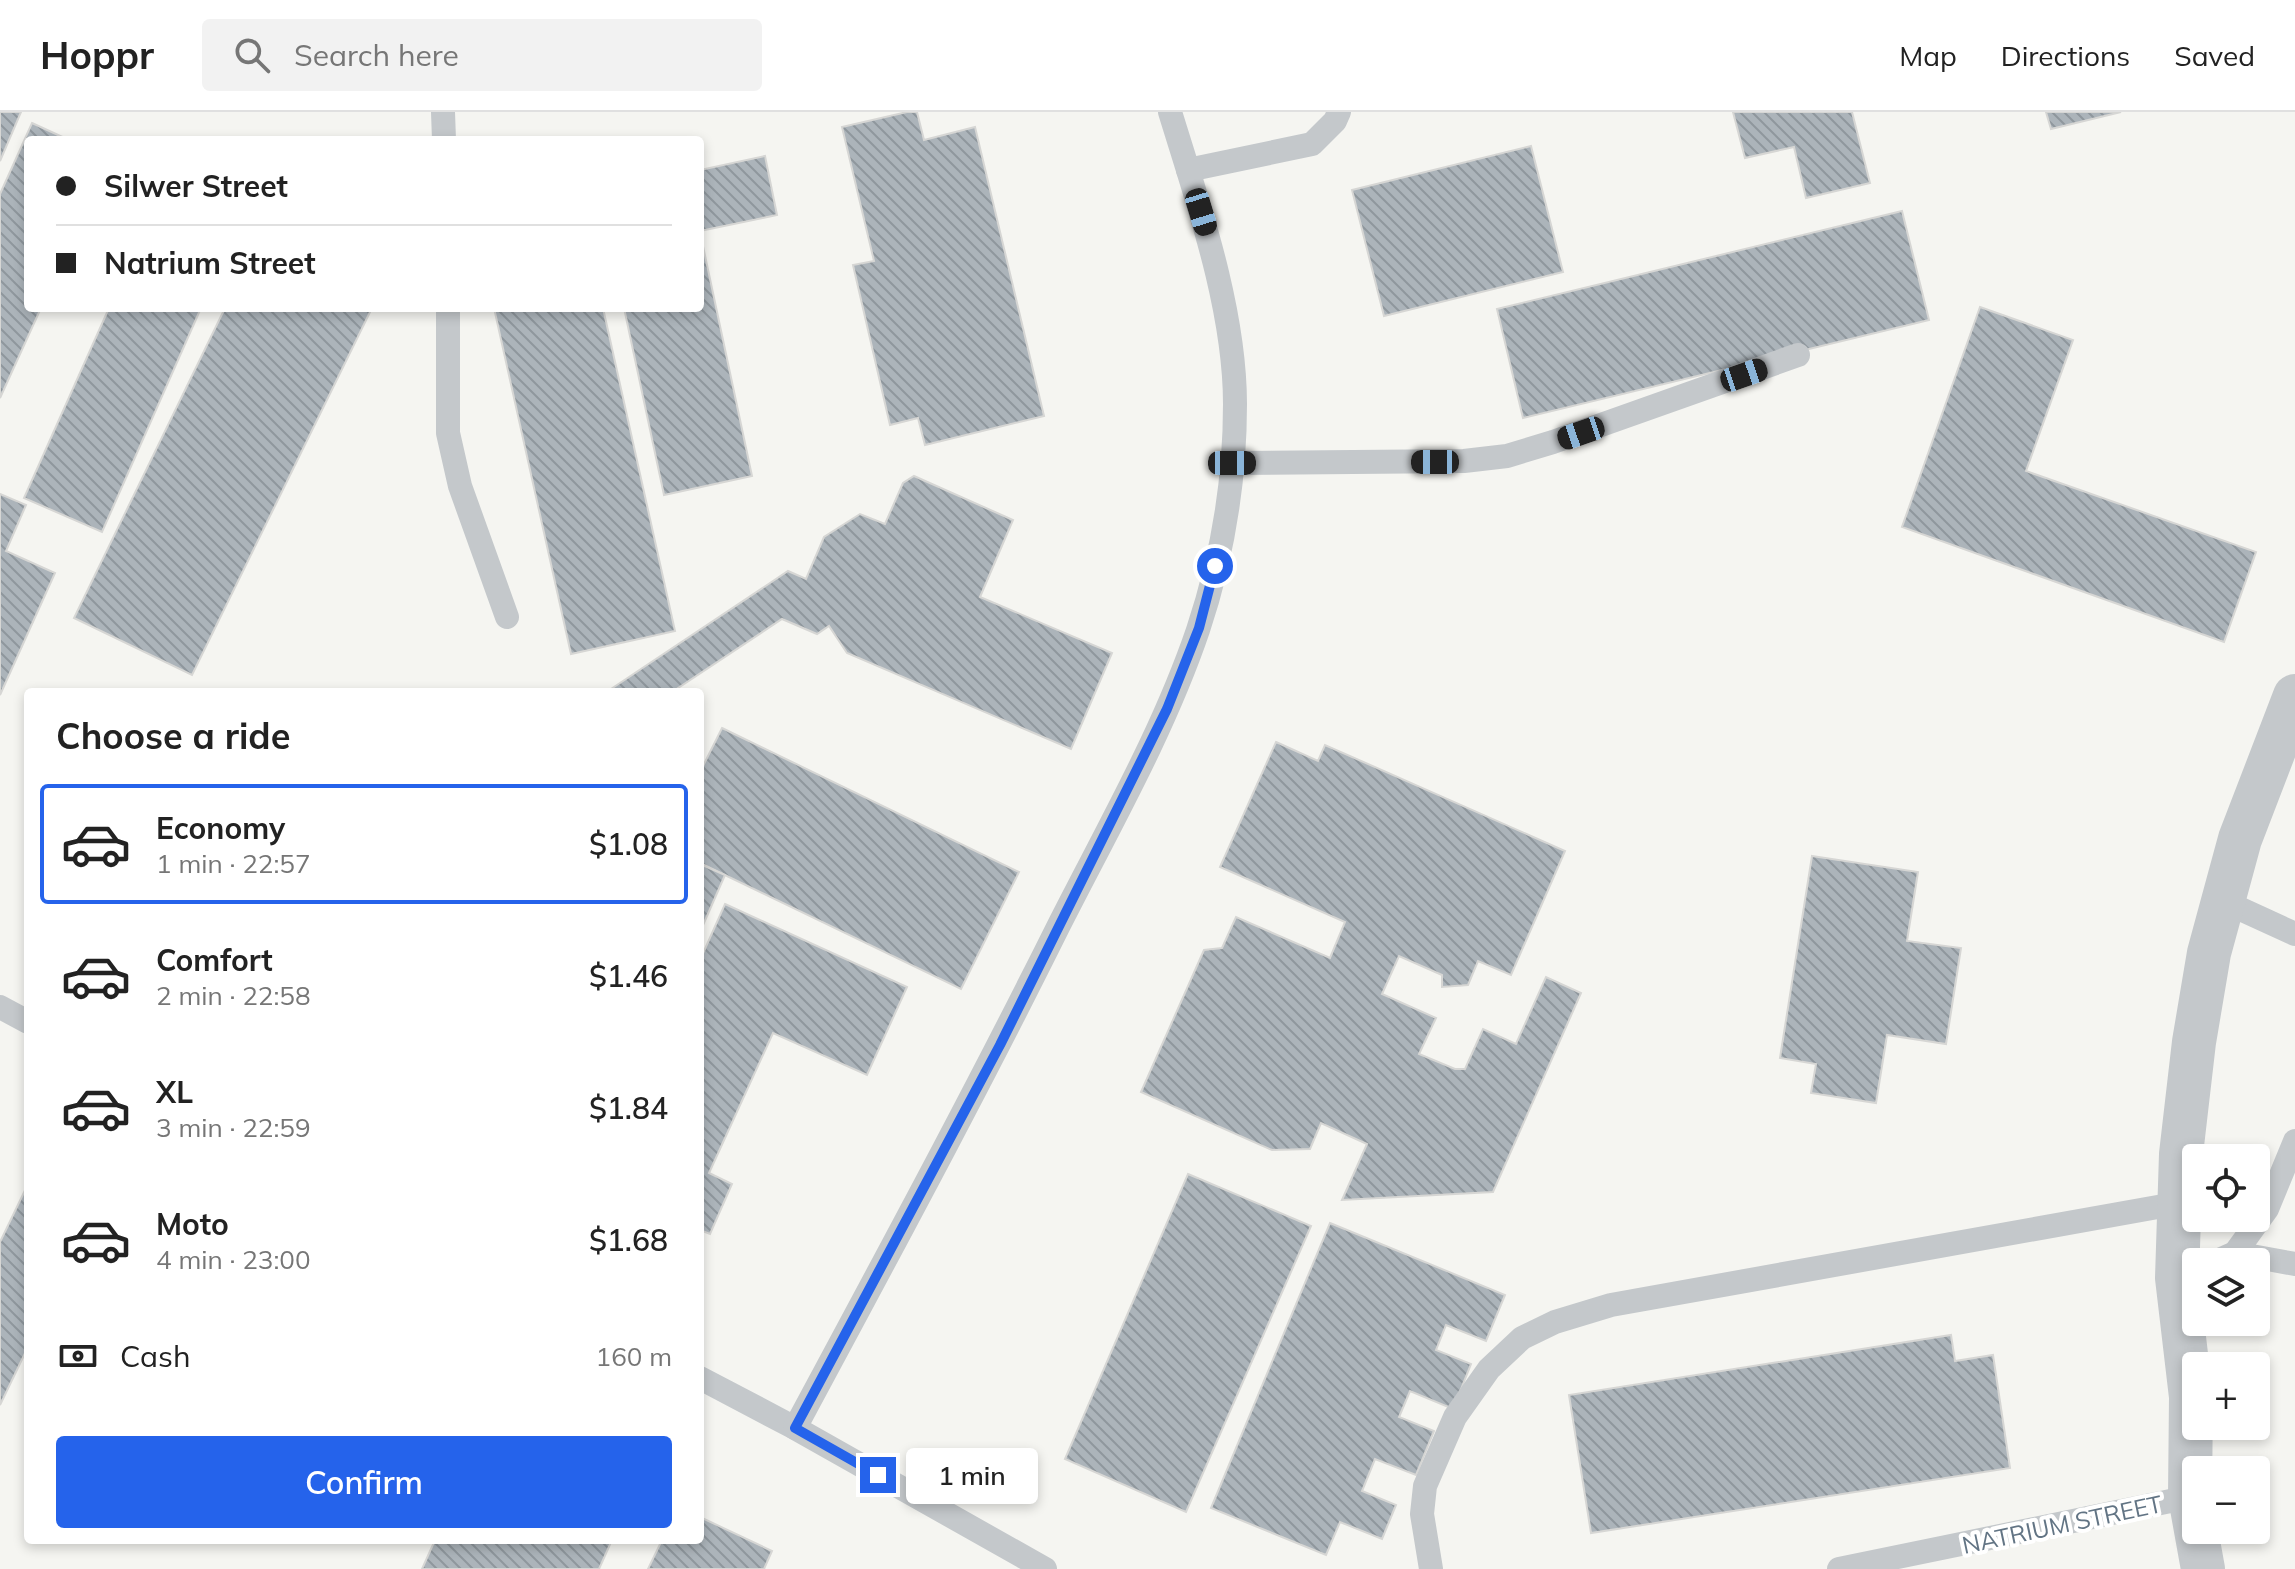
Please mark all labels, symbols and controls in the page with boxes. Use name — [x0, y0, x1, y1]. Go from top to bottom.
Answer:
search box — [202, 19, 762, 91]
text: Hoppr — [40, 31, 154, 79]
icon: search — [230, 33, 274, 77]
text: Search here — [294, 36, 459, 74]
text: Map — [1899, 38, 1957, 73]
text: Directions — [2001, 38, 2130, 73]
text: Saved — [2174, 38, 2255, 73]
text: Silwer Street — [104, 167, 288, 205]
car — [1183, 186, 1219, 238]
text: Natrium Street — [104, 244, 316, 282]
car — [1717, 356, 1771, 394]
car — [1554, 414, 1608, 452]
car — [1411, 450, 1459, 474]
car — [1208, 451, 1256, 475]
route start — [1197, 548, 1233, 584]
text: Choose a ride — [56, 713, 290, 758]
icon: car — [60, 808, 132, 880]
text: Economy — [156, 809, 285, 847]
text: $1.08 — [589, 825, 668, 863]
text: 1 min · 22:57 — [156, 847, 311, 880]
icon: car — [60, 940, 132, 1012]
text: Comfort — [156, 941, 273, 979]
text: $1.46 — [589, 957, 668, 995]
text: 2 min · 22:58 — [156, 979, 311, 1012]
icon: car — [60, 1072, 132, 1144]
text: XL — [156, 1073, 193, 1111]
text: $1.84 — [589, 1089, 668, 1127]
text: 3 min · 22:59 — [156, 1111, 311, 1144]
map controls — [2182, 1144, 2270, 1544]
button: locate — [2182, 1144, 2270, 1232]
icon: car — [60, 1204, 132, 1276]
text: Moto — [156, 1205, 229, 1243]
text: $1.68 — [589, 1221, 668, 1259]
text: 4 min · 23:00 — [156, 1243, 311, 1276]
button: layers — [2182, 1248, 2270, 1336]
icon: cash — [56, 1334, 100, 1378]
text: Cash — [120, 1337, 191, 1375]
text: 160 m — [596, 1340, 672, 1373]
button: + — [2182, 1352, 2270, 1440]
button: Confirm — [56, 1436, 672, 1528]
callout: 1 min — [906, 1447, 1038, 1503]
button: − — [2182, 1456, 2270, 1544]
route end — [860, 1457, 896, 1493]
text: 1 min — [938, 1459, 1006, 1492]
street label: NATRIUM STREET — [1959, 1488, 2165, 1560]

